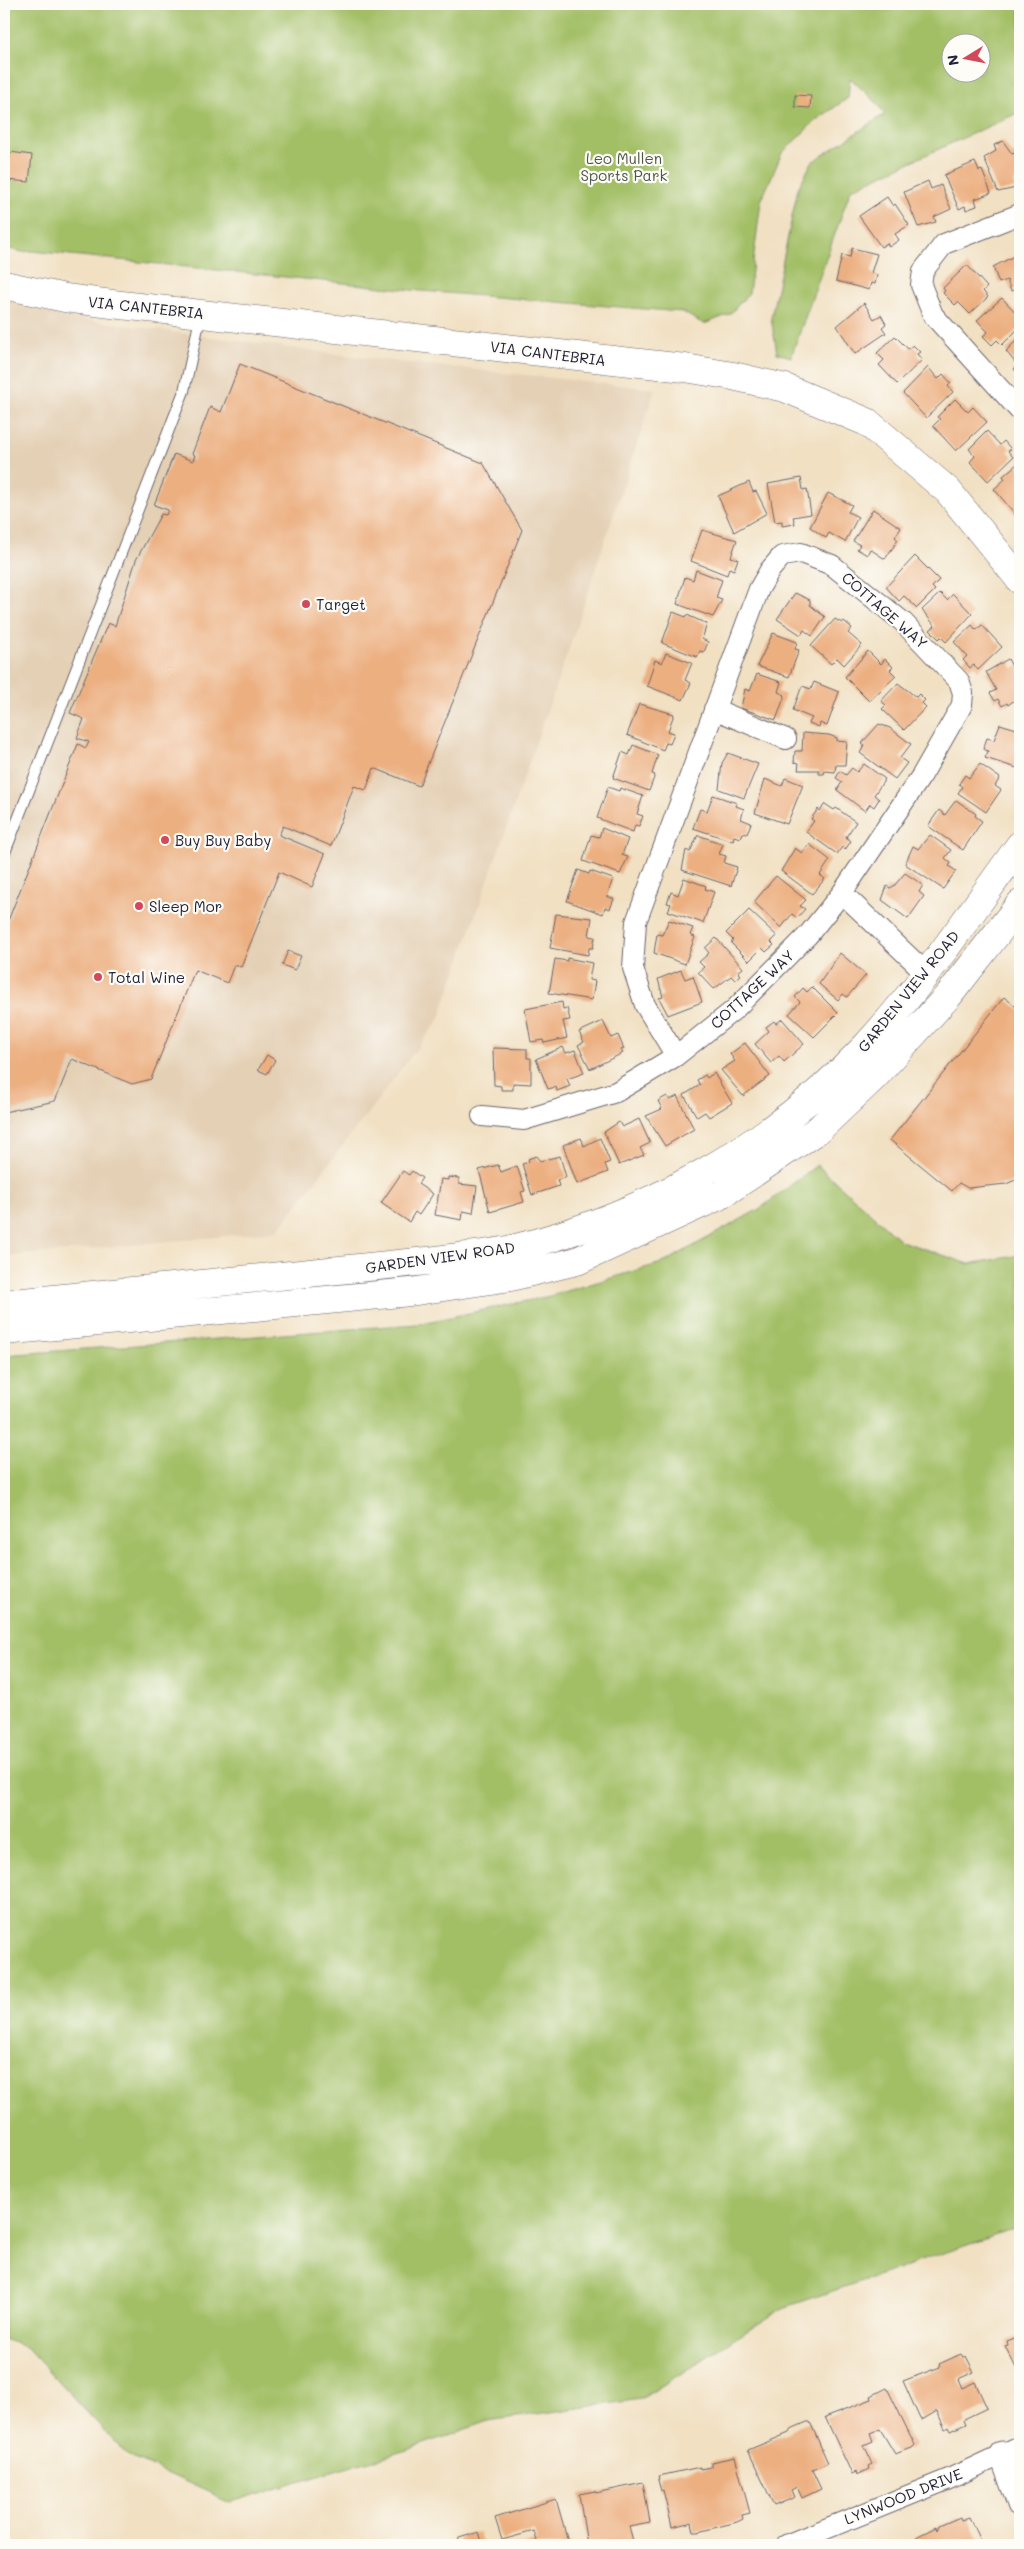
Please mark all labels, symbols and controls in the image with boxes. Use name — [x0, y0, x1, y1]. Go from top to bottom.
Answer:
north arrow — [942, 32, 992, 82]
text: N — [942, 53, 963, 67]
park label: Leo Mullen Sports Park — [581, 148, 667, 185]
street label: VIA CANTEBRIA — [87, 291, 205, 323]
street label: VIA CANTEBRIA — [489, 336, 607, 370]
street label: COTTAGE WAY — [838, 567, 932, 653]
place label: Target — [316, 594, 366, 614]
marker: Target — [300, 598, 312, 610]
place label: Buy Buy Baby — [175, 830, 272, 850]
marker: Buy Buy Baby — [159, 834, 171, 846]
place label: Sleep Mor — [149, 896, 222, 916]
marker: Sleep Mor — [133, 900, 145, 912]
street label: GARDEN VIEW ROAD — [853, 926, 963, 1056]
street label: COTTAGE WAY — [706, 945, 798, 1033]
place label: Total Wine — [108, 967, 185, 987]
marker: Total Wine — [92, 971, 104, 983]
street label: GARDEN VIEW ROAD — [364, 1237, 516, 1277]
street label: LYNWOOD DRIVE — [841, 2463, 965, 2529]

